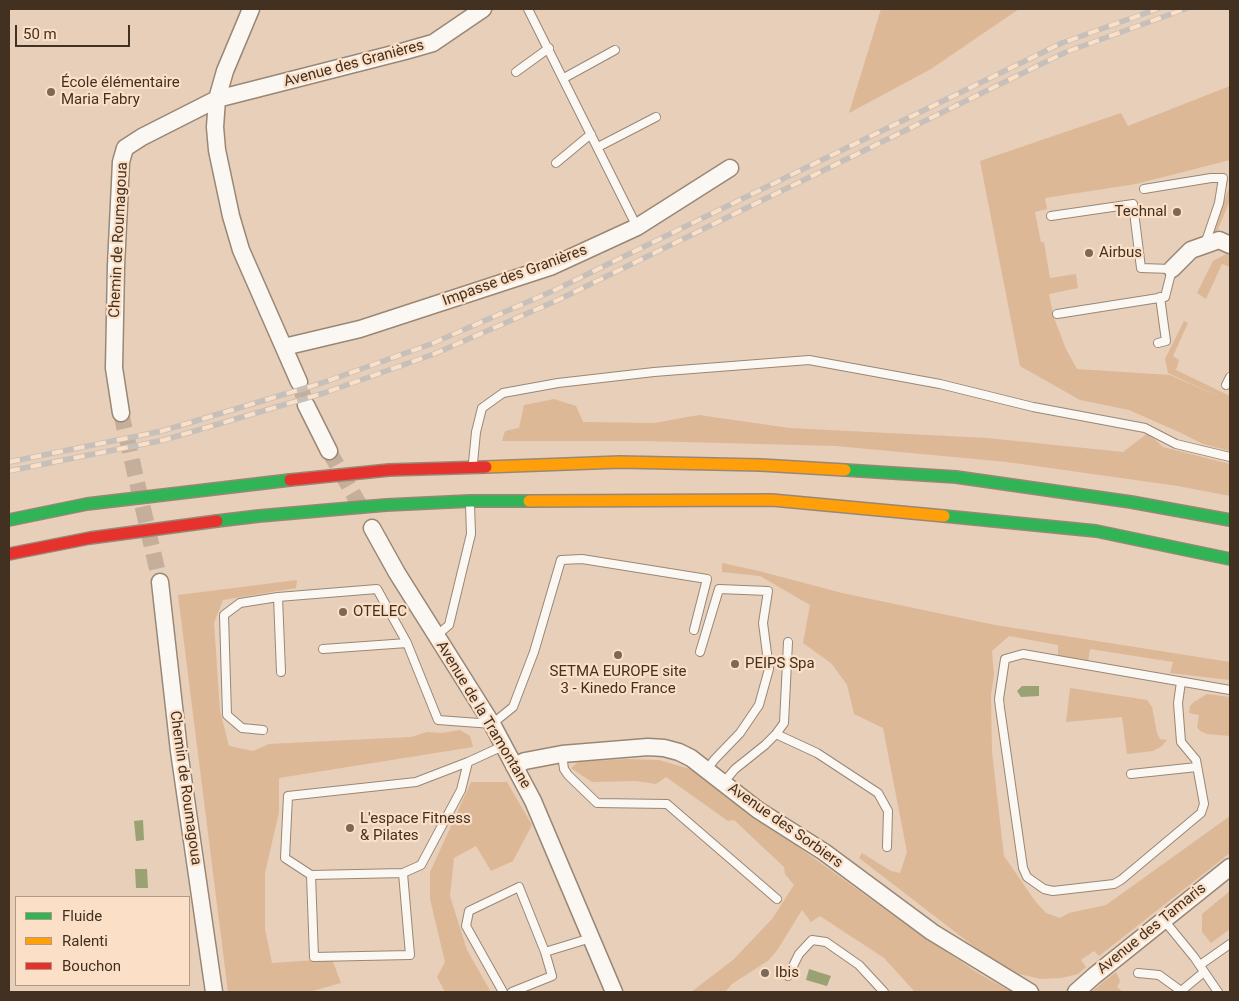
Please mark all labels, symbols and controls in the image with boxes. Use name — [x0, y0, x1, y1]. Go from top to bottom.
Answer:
scale bar — [18, 15, 132, 47]
text: 50 m — [23, 25, 57, 43]
street label: Avenue des Granières — [282, 37, 426, 91]
place label: École élémentaire Maria Fabry — [61, 74, 180, 109]
marker: École élémentaire Maria Fabry — [45, 86, 57, 98]
street label: Chemin de Roumagoua — [106, 162, 132, 318]
place label: Technal — [1115, 203, 1167, 221]
marker: Technal — [1171, 206, 1183, 218]
street label: Impasse des Granières — [440, 241, 590, 311]
place label: Airbus — [1099, 244, 1142, 262]
marker: Airbus — [1083, 247, 1095, 259]
place label: OTELEC — [353, 603, 407, 621]
marker: OTELEC — [337, 606, 349, 618]
street label: Avenue de la Tramontane — [432, 638, 534, 792]
marker: SETMA EUROPE site 3 - Kinedo France — [612, 649, 624, 661]
place label: PEIPS Spa — [745, 655, 815, 673]
marker: PEIPS Spa — [729, 658, 741, 670]
place label: SETMA EUROPE site 3 - Kinedo France — [549, 663, 687, 698]
street label: Chemin de Roumagoua — [165, 710, 205, 866]
street label: Avenue des Sorbiers — [724, 780, 846, 872]
place label: L'espace Fitness & Pilates — [360, 810, 471, 845]
marker: L'espace Fitness & Pilates — [344, 822, 356, 834]
street label: Avenue des Tamaris — [1094, 880, 1210, 978]
legend — [15, 896, 190, 986]
text: Fluide — [62, 907, 102, 925]
text: Ralenti — [62, 932, 108, 950]
text: Bouchon — [62, 957, 121, 975]
place label: Ibis — [775, 964, 799, 982]
marker: Ibis — [759, 967, 771, 979]

